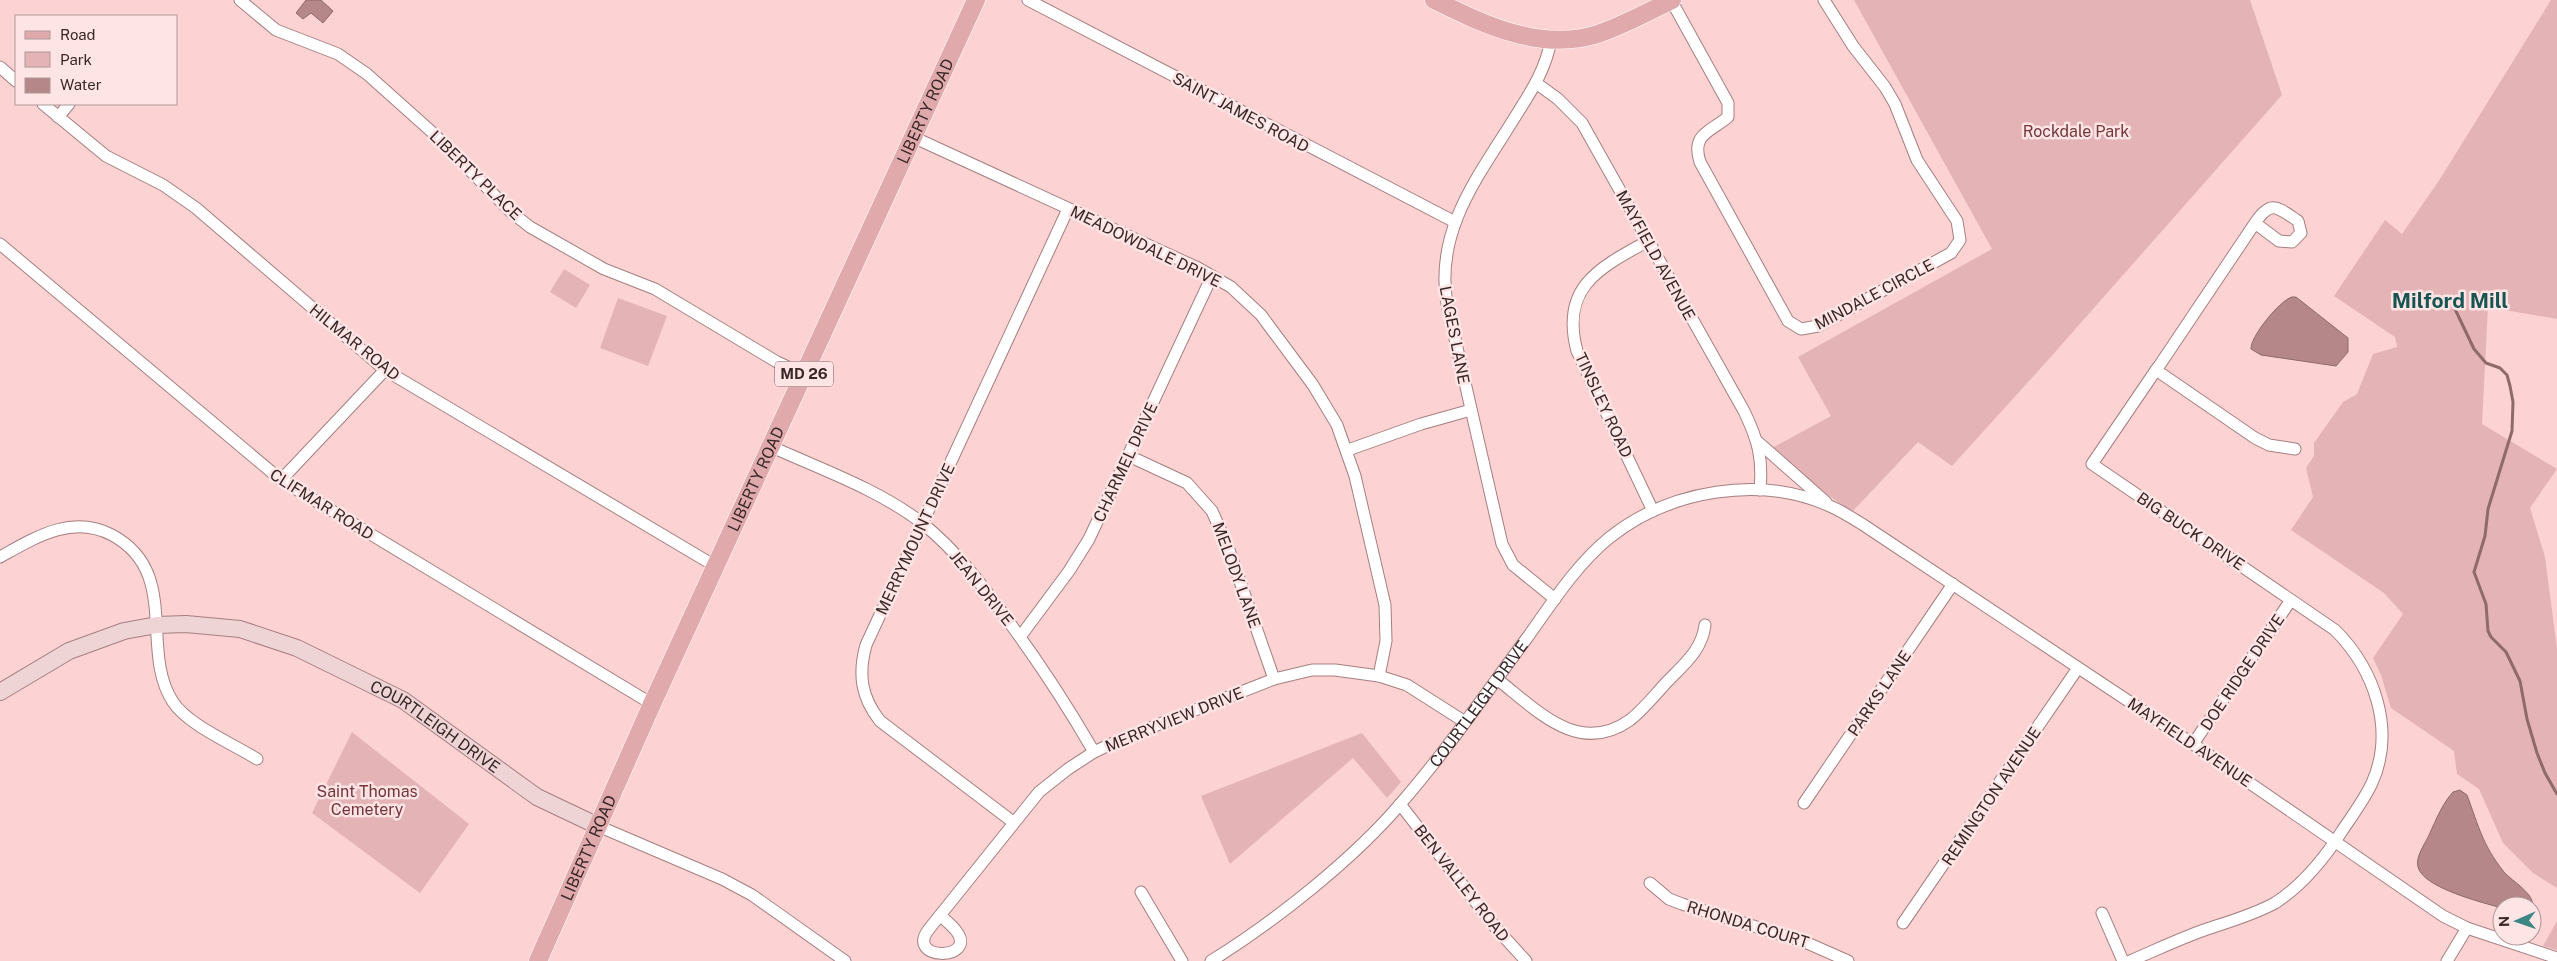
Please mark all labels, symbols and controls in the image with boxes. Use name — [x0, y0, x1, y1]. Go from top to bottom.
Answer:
legend — [15, 15, 178, 105]
text: Road — [60, 26, 96, 43]
text: Park — [60, 51, 92, 68]
street label: LIBERTY ROAD — [893, 56, 958, 167]
street label: SAINT JAMES ROAD — [1169, 68, 1312, 156]
text: Water — [60, 76, 102, 93]
park label: Rockdale Park — [2023, 122, 2129, 141]
street label: LIBERTY PLACE — [426, 127, 526, 224]
street label: MAYFIELD AVENUE — [1612, 187, 1699, 324]
street label: MEADOWDALE DRIVE — [1067, 202, 1224, 291]
street label: MINDALE CIRCLE — [1811, 255, 1937, 334]
street label: LAGES LANE — [1436, 284, 1473, 386]
district label: Milford Mill — [2392, 288, 2508, 313]
street label: HILMAR ROAD — [306, 300, 404, 385]
street label: TINSLEY ROAD — [1571, 350, 1636, 461]
road number: MD 26 — [775, 362, 833, 386]
street label: CHARMEL DRIVE — [1089, 399, 1162, 525]
street label: LIBERTY ROAD — [724, 424, 788, 535]
street label: MERRYMOUNT DRIVE — [872, 460, 959, 618]
street label: CLIFMAR ROAD — [266, 465, 377, 544]
street label: BIG BUCK DRIVE — [2133, 488, 2248, 574]
street label: MELODY LANE — [1209, 520, 1265, 631]
street label: JEAN DRIVE — [946, 547, 1017, 629]
street label: DOE RIDGE DRIVE — [2197, 611, 2288, 734]
street label: COURTLEIGH DRIVE — [1426, 637, 1532, 771]
street label: PARKS LANE — [1844, 647, 1915, 740]
street label: COURTLEIGH DRIVE — [367, 676, 504, 777]
street label: MERRYVIEW DRIVE — [1102, 683, 1246, 756]
street label: MAYFIELD AVENUE — [2124, 694, 2255, 791]
street label: REMINGTON AVENUE — [1938, 723, 2045, 869]
park label: Saint Thomas Cemetery — [316, 782, 418, 819]
street label: LIBERTY ROAD — [557, 792, 620, 904]
street label: BEN VALLEY ROAD — [1410, 821, 1513, 946]
north arrow — [2492, 896, 2542, 946]
street label: RHONDA COURT — [1685, 897, 1812, 952]
text: N — [2496, 916, 2512, 927]

